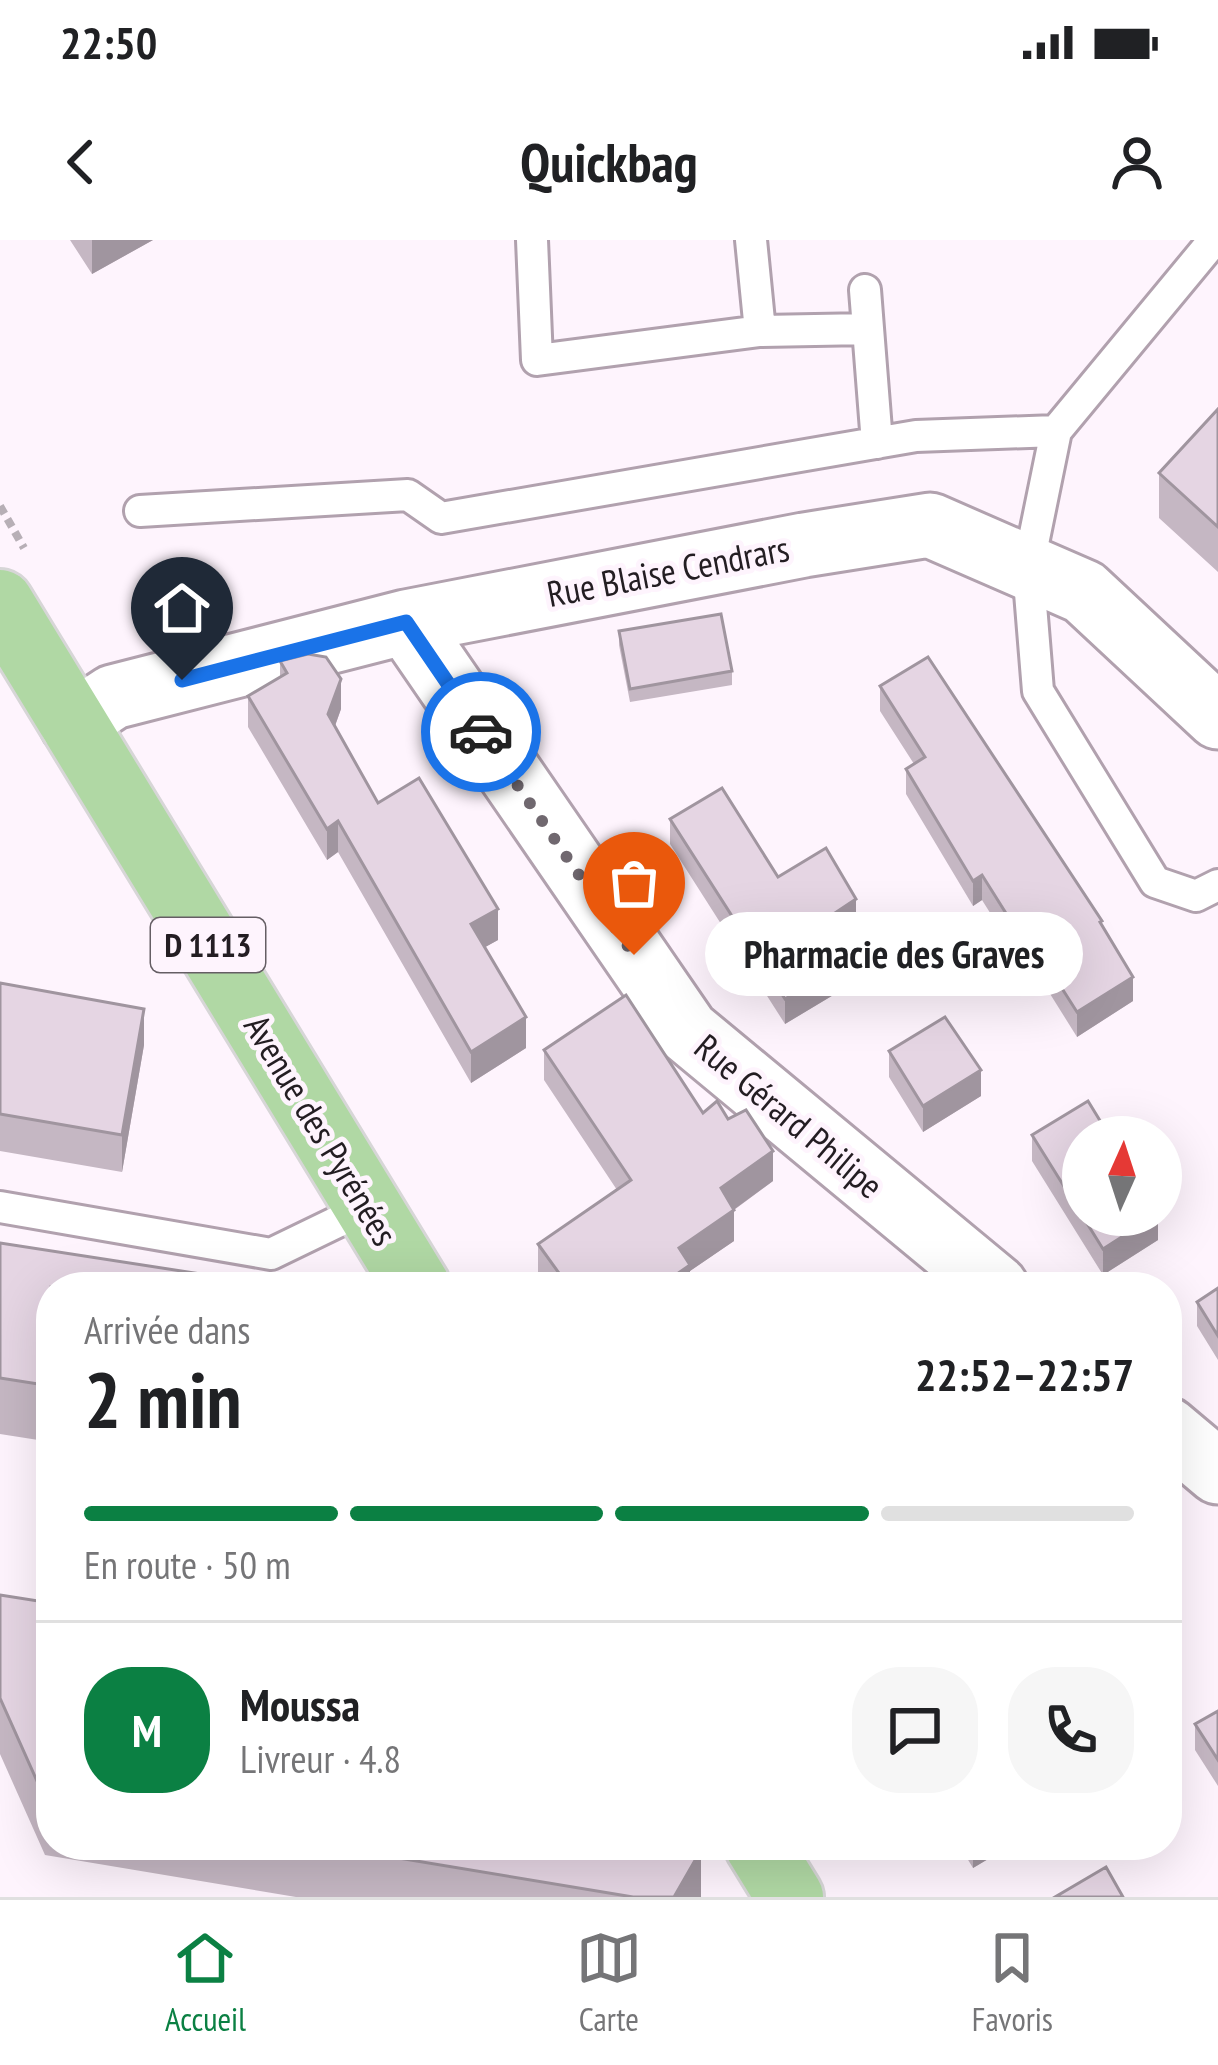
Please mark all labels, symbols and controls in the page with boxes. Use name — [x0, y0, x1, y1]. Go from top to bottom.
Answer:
text: 22:50 — [60, 13, 157, 71]
text: Quickbag — [520, 127, 698, 197]
icon: back — [48, 129, 114, 195]
icon: person — [1104, 129, 1170, 195]
street label: Rue Blaise Cendrars — [543, 524, 793, 617]
pin — [131, 557, 233, 680]
icon: home — [149, 575, 215, 641]
courier — [421, 672, 541, 792]
icon: car — [448, 699, 514, 765]
pin — [583, 832, 685, 955]
icon: bag — [601, 850, 667, 916]
callout: Pharmacie des Graves — [706, 913, 1084, 997]
road number: D 1113 — [151, 918, 265, 972]
text: Pharmacie des Graves — [744, 928, 1044, 979]
street label: Avenue des Pyrénées — [234, 1006, 409, 1254]
street label: Rue Gérard Philipe — [685, 1023, 893, 1208]
north arrow — [1062, 1116, 1182, 1236]
map controls — [1062, 1116, 1182, 1236]
text: Arrivée dans — [84, 1304, 250, 1355]
text: 22:52–22:57 — [915, 1345, 1134, 1403]
text: 2 min — [84, 1349, 242, 1450]
text: En route · 50 m — [84, 1539, 291, 1590]
button: chat — [852, 1667, 978, 1793]
button: phone — [1008, 1667, 1134, 1793]
text: Moussa — [240, 1675, 360, 1733]
text: M — [132, 1701, 162, 1759]
text: Livreur · 4.8 — [240, 1733, 401, 1784]
tab: Accueil — [165, 1925, 246, 2040]
tab: Carte — [576, 1925, 642, 2040]
tab: Favoris — [972, 1925, 1053, 2040]

